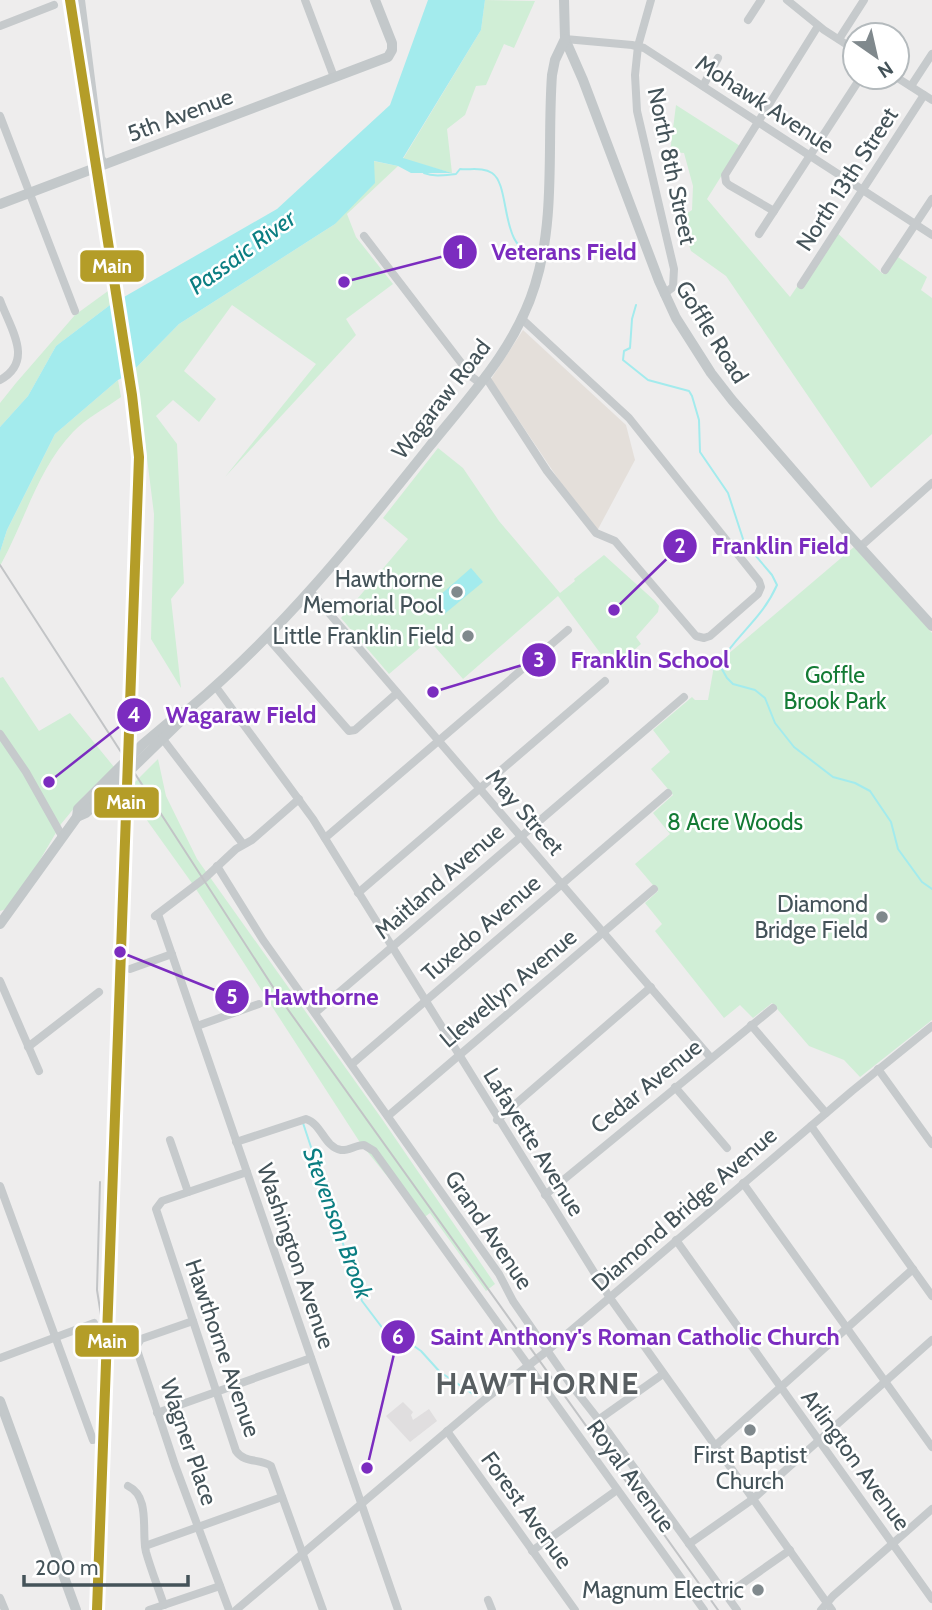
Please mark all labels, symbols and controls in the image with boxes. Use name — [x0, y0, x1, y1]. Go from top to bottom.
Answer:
north arrow — [841, 21, 911, 91]
street label: Mohawk Avenue — [691, 49, 840, 159]
text: N — [873, 56, 897, 83]
street label: 5th Avenue — [123, 82, 237, 148]
street label: North 8th Street — [642, 85, 702, 247]
street label: North 13th Street — [790, 102, 904, 256]
water label: Passaic River — [183, 203, 302, 300]
callout: Veterans Field — [442, 229, 651, 274]
text: Veterans Field — [491, 237, 637, 266]
text: 1 — [456, 239, 464, 264]
line badge: Main — [79, 249, 145, 283]
text: Main — [92, 255, 132, 278]
street label: Goffle Road — [670, 276, 754, 388]
street label: Wagaraw Road — [386, 334, 496, 464]
callout: Franklin Field — [663, 523, 863, 568]
text: Franklin Field — [711, 531, 849, 560]
text: 2 — [674, 533, 686, 558]
place label: Hawthorne Memorial Pool — [303, 565, 444, 619]
marker: Hawthorne Memorial Pool — [449, 584, 465, 600]
place label: Little Franklin Field — [273, 622, 454, 650]
marker: Little Franklin Field — [460, 628, 476, 644]
callout: Franklin School — [521, 637, 743, 682]
text: Franklin School — [571, 645, 729, 674]
text: 3 — [533, 647, 545, 672]
park label: Goffle Brook Park — [784, 661, 887, 715]
callout: Wagaraw Field — [117, 692, 330, 737]
text: Wagaraw Field — [166, 700, 316, 729]
text: 4 — [127, 702, 141, 727]
street label: May Street — [480, 763, 570, 861]
line badge: Main — [93, 786, 160, 819]
text: Main — [106, 791, 146, 814]
park label: 8 Acre Woods — [667, 808, 803, 836]
street label: Maitland Avenue — [369, 817, 510, 945]
street label: Tuxedo Avenue — [416, 869, 546, 987]
place label: Diamond Bridge Field — [754, 890, 868, 944]
marker: Diamond Bridge Field — [874, 909, 890, 925]
street label: Llewellyn Avenue — [434, 922, 582, 1053]
callout: Hawthorne — [215, 974, 393, 1019]
text: Hawthorne — [263, 982, 379, 1011]
text: 5 — [226, 984, 238, 1009]
street label: Cedar Avenue — [585, 1033, 707, 1139]
street label: Lafayette Avenue — [477, 1063, 591, 1221]
street label: Diamond Bridge Avenue — [586, 1121, 782, 1297]
water label: Stevenson Brook — [297, 1143, 379, 1303]
street label: Washington Avenue — [251, 1160, 341, 1353]
street label: Grand Avenue — [439, 1165, 539, 1295]
street label: Hawthorne Avenue — [179, 1255, 267, 1441]
callout: Saint Anthony's Roman Catholic Church — [381, 1314, 854, 1359]
text: Saint Anthony's Roman Catholic Church — [430, 1322, 840, 1351]
line badge: Main — [74, 1324, 140, 1358]
text: 6 — [392, 1324, 404, 1349]
text: Main — [87, 1330, 127, 1353]
district label: HAWTHORNE — [436, 1365, 640, 1402]
street label: Wagner Place — [154, 1375, 224, 1509]
street label: Arlington Avenue — [795, 1384, 917, 1536]
street label: Royal Avenue — [581, 1414, 681, 1538]
marker: First Baptist Church — [742, 1422, 758, 1438]
place label: First Baptist Church — [693, 1441, 807, 1495]
street label: Forest Avenue — [475, 1446, 579, 1574]
scale bar — [24, 1544, 189, 1588]
text: 200 m — [35, 1555, 98, 1580]
place label: Magnum Electric — [582, 1576, 744, 1604]
marker: Magnum Electric — [750, 1582, 766, 1598]

